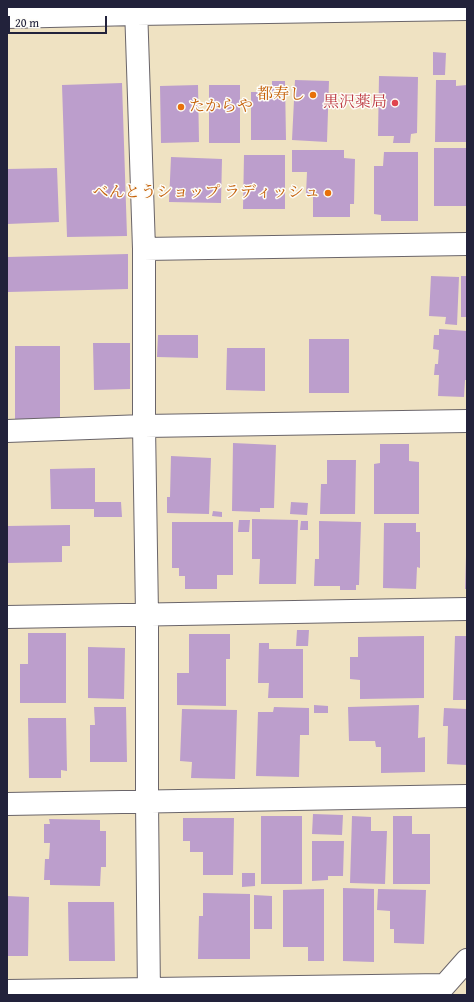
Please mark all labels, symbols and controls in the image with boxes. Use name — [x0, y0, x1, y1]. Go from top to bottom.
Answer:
scale bar — [10, 8, 109, 34]
text: 20 m — [15, 14, 39, 31]
place label: 都寿し — [257, 85, 305, 105]
marker: 都寿し — [308, 90, 318, 100]
place label: 黒沢薬局 — [323, 93, 387, 113]
place label: たからや — [189, 97, 253, 117]
marker: 黒沢薬局 — [390, 98, 400, 108]
marker: たからや — [176, 102, 186, 112]
place label: べんとうショップ ラディッシュ — [92, 183, 320, 203]
marker: べんとうショップ ラディッシュ — [323, 188, 333, 198]

